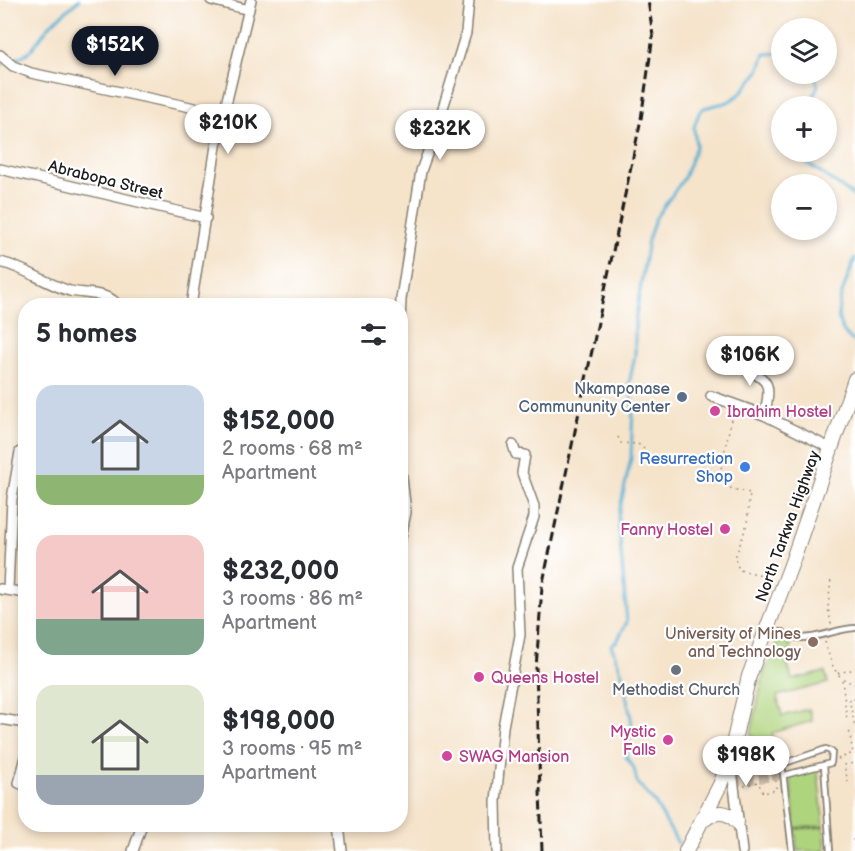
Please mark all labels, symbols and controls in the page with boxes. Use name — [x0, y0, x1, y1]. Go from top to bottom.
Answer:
map controls — [771, 18, 837, 240]
button: layers — [771, 18, 837, 84]
pin: $152K — [73, 26, 157, 77]
text: $152K — [86, 33, 144, 57]
button: + — [771, 96, 837, 162]
pin: $210K — [186, 104, 270, 155]
pin: $232K — [398, 110, 482, 161]
text: $210K — [198, 111, 258, 135]
text: $232K — [409, 117, 471, 141]
street label: Abrabopa Street — [46, 157, 165, 204]
button: − — [771, 174, 837, 240]
icon: filters — [357, 318, 390, 351]
text: 5 homes — [36, 319, 137, 350]
pin: $106K — [708, 336, 792, 387]
text: $106K — [720, 343, 780, 367]
place label: Nkamponase Commununity Center — [519, 380, 671, 417]
marker: Nkamponase Commununity Center — [675, 390, 689, 404]
place label: Ibrahim Hostel — [727, 403, 832, 422]
marker: Ibrahim Hostel — [708, 404, 722, 418]
text: $152,000 — [222, 406, 335, 437]
icon: home — [84, 409, 156, 481]
text: 2 rooms · 68 m² — [222, 437, 363, 461]
street label: North Tarkwa Highway — [752, 448, 825, 605]
place label: Resurrection Shop — [639, 450, 733, 487]
marker: Resurrection Shop — [738, 460, 752, 474]
text: Apartment — [222, 461, 317, 485]
place label: Fanny Hostel — [620, 521, 713, 540]
marker: Fanny Hostel — [718, 522, 732, 536]
text: $232,000 — [222, 556, 339, 587]
icon: home — [84, 559, 156, 631]
text: 3 rooms · 86 m² — [222, 587, 363, 611]
text: Apartment — [222, 611, 317, 635]
place label: University of Mines and Technology — [665, 625, 802, 662]
marker: University of Mines and Technology — [806, 635, 820, 649]
marker: Methodist Church — [669, 663, 683, 677]
place label: Queens Hostel — [491, 669, 599, 688]
marker: Queens Hostel — [472, 670, 486, 684]
place label: Methodist Church — [612, 681, 740, 700]
text: $198,000 — [222, 706, 335, 737]
icon: home — [84, 709, 156, 781]
place label: Mystic Falls — [610, 723, 656, 760]
marker: Mystic Falls — [661, 733, 675, 747]
pin: $198K — [704, 736, 788, 787]
text: 3 rooms · 95 m² — [222, 737, 362, 761]
text: $198K — [717, 743, 775, 767]
place label: SWAG Mansion — [459, 748, 569, 767]
marker: SWAG Mansion — [440, 749, 454, 763]
text: Apartment — [222, 761, 317, 785]

